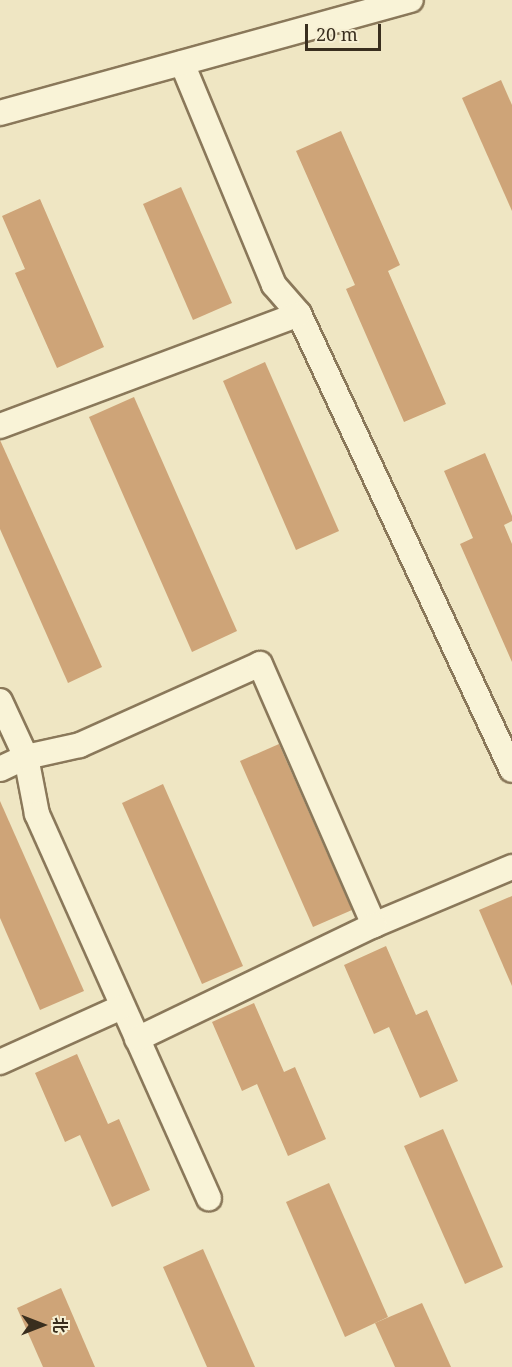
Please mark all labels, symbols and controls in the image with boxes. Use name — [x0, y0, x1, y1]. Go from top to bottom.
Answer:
scale bar — [308, 12, 384, 50]
text: 20 m — [316, 22, 358, 46]
north arrow — [12, 1295, 72, 1355]
text: 北 — [49, 1317, 71, 1333]

